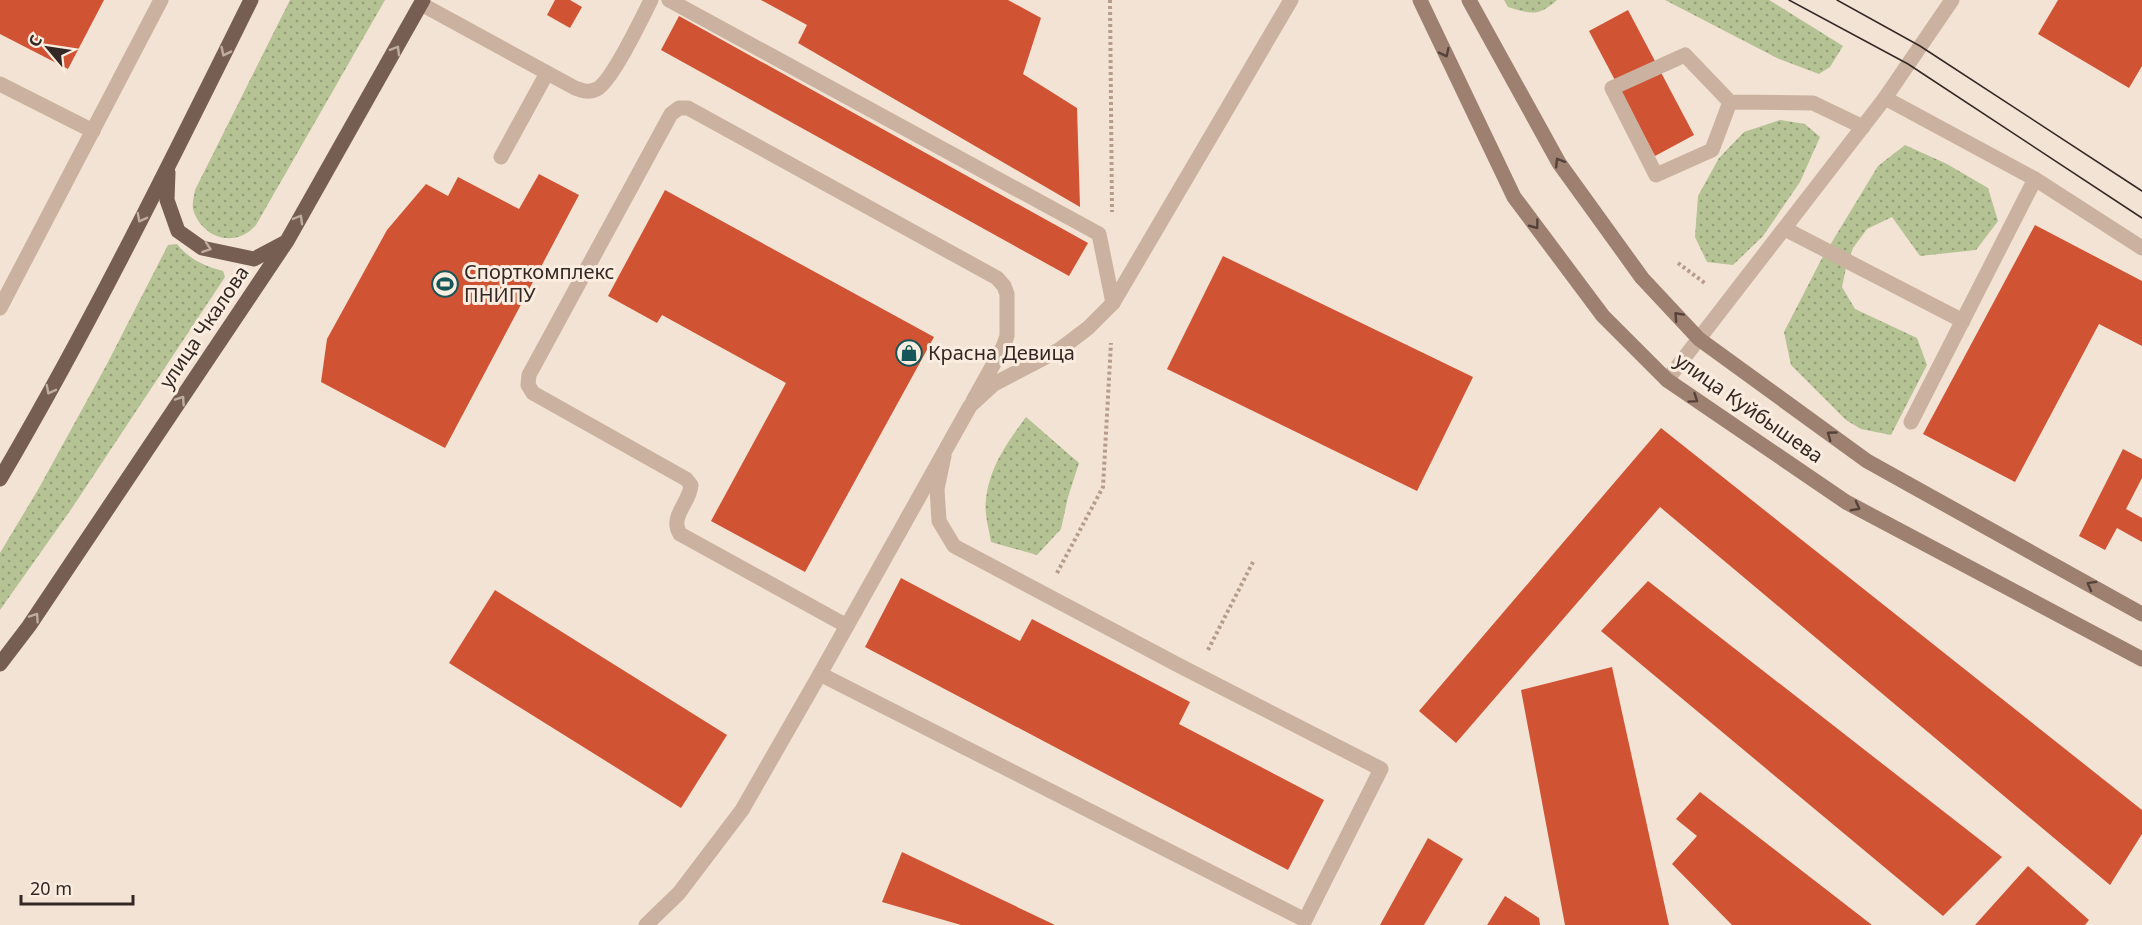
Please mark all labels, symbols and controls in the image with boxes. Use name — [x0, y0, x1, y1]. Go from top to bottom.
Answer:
north arrow — [18, 18, 78, 78]
text: С — [23, 31, 47, 51]
one-way arrow — [220, 46, 232, 57]
one-way arrow — [389, 46, 400, 56]
one-way arrow — [1437, 46, 1449, 57]
one-way arrow — [1554, 158, 1566, 168]
one-way arrow — [137, 212, 148, 222]
one-way arrow — [292, 215, 304, 225]
one-way arrow — [1528, 219, 1539, 230]
one-way arrow — [201, 240, 211, 253]
place label: Спорткомплекс ПНИПУ — [464, 258, 615, 308]
street label: улица Чкалова — [152, 260, 255, 393]
sports icon: Спорткомплекс ПНИПУ — [430, 269, 460, 299]
one-way arrow — [1674, 312, 1685, 323]
shop icon: Красна Девица — [894, 338, 924, 368]
place label: Красна Девица — [928, 339, 1075, 366]
street label: улица Куйбышева — [1670, 346, 1829, 469]
one-way arrow — [46, 384, 57, 395]
one-way arrow — [1688, 391, 1698, 403]
one-way arrow — [173, 395, 184, 406]
one-way arrow — [1827, 431, 1838, 442]
one-way arrow — [1850, 500, 1860, 511]
one-way arrow — [2087, 581, 2097, 592]
one-way arrow — [28, 613, 39, 624]
scale bar — [21, 868, 134, 906]
text: 20 m — [30, 876, 72, 900]

